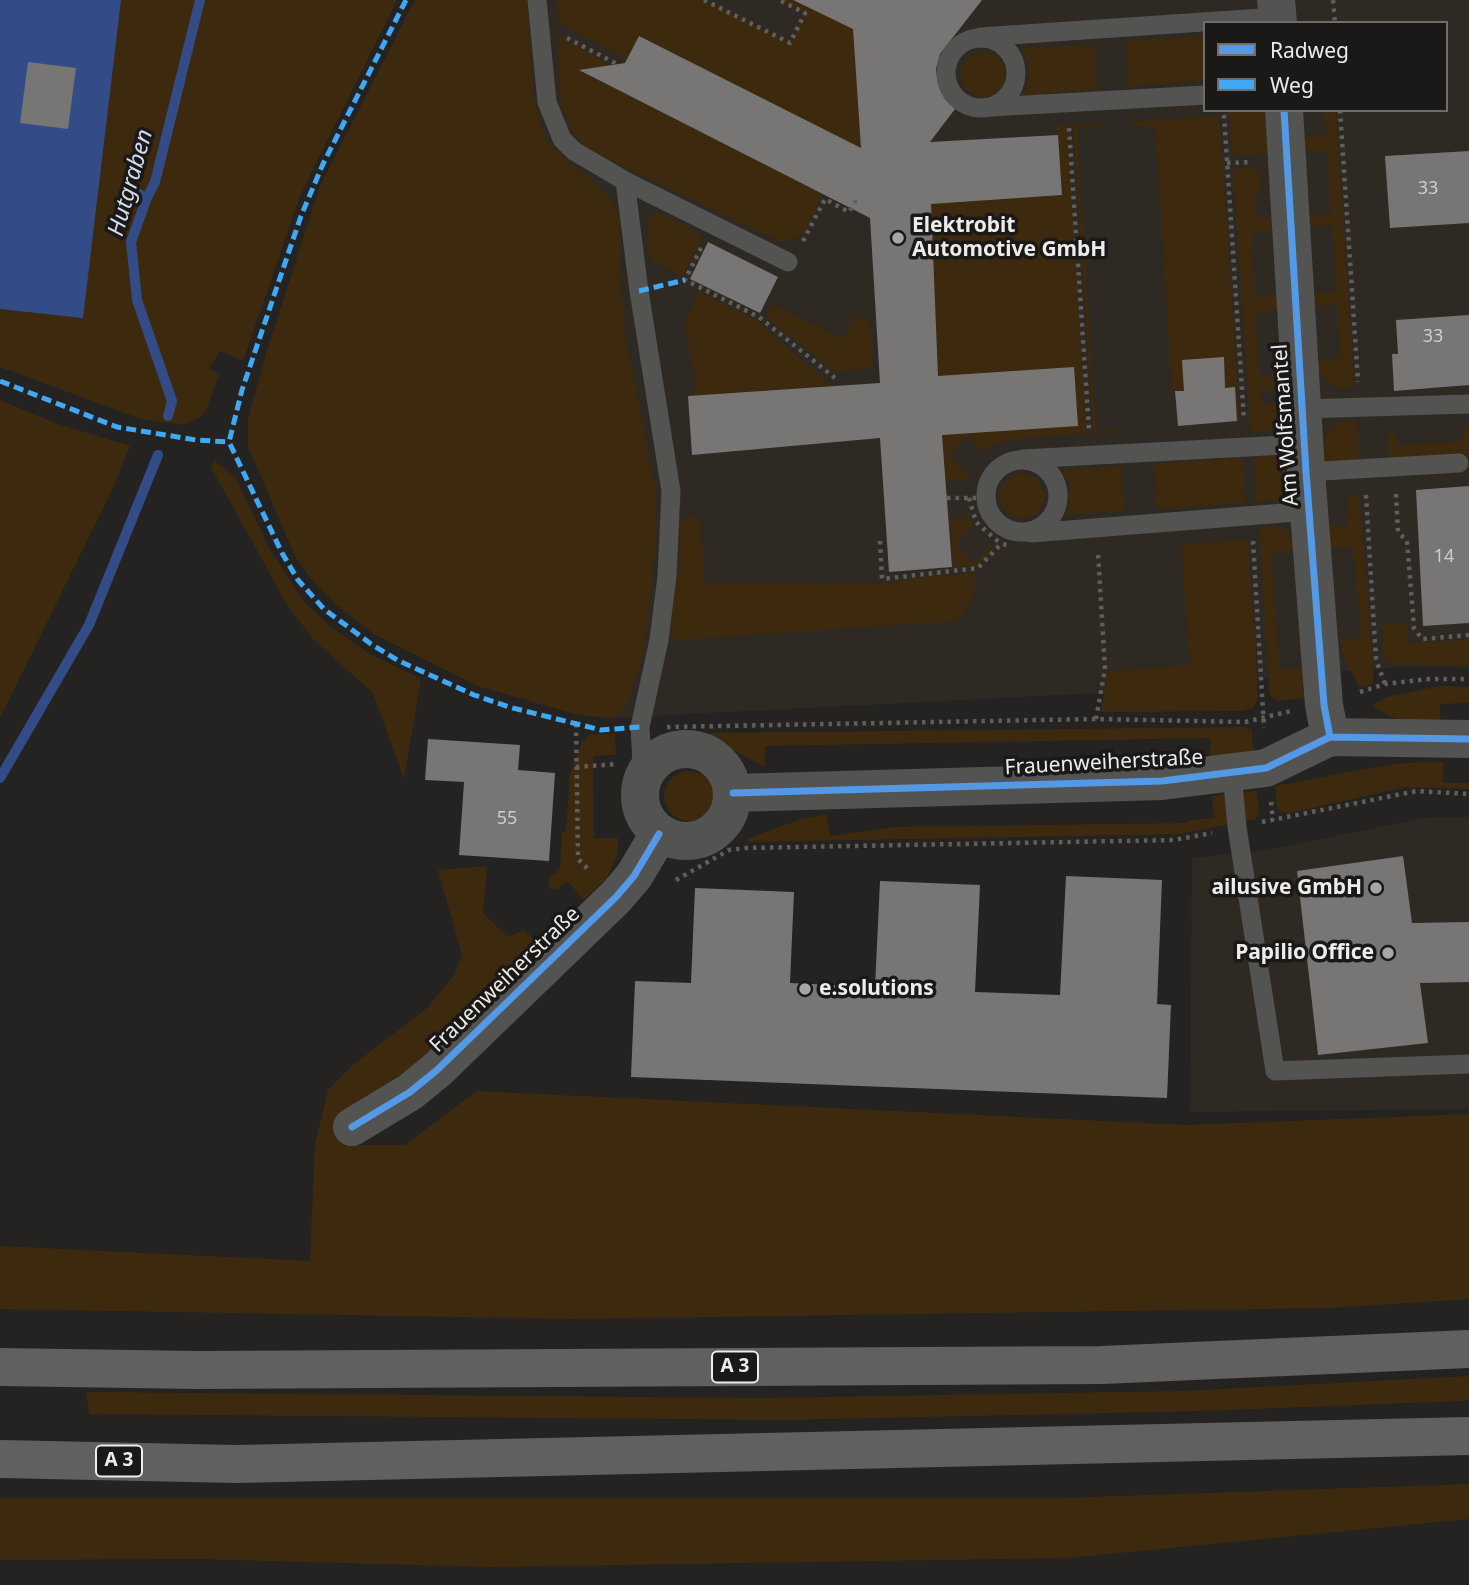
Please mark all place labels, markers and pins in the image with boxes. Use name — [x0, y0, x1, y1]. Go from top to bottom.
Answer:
place label: Elektrobit Automotive GmbH — [912, 213, 1106, 263]
marker: Elektrobit Automotive GmbH — [890, 230, 906, 246]
place label: ailusive GmbH — [1211, 875, 1362, 901]
marker: ailusive GmbH — [1368, 880, 1384, 896]
place label: Papilio Office — [1235, 940, 1374, 966]
marker: Papilio Office — [1380, 945, 1396, 961]
place label: e.solutions — [819, 976, 934, 1002]
marker: e.solutions — [797, 981, 813, 997]

